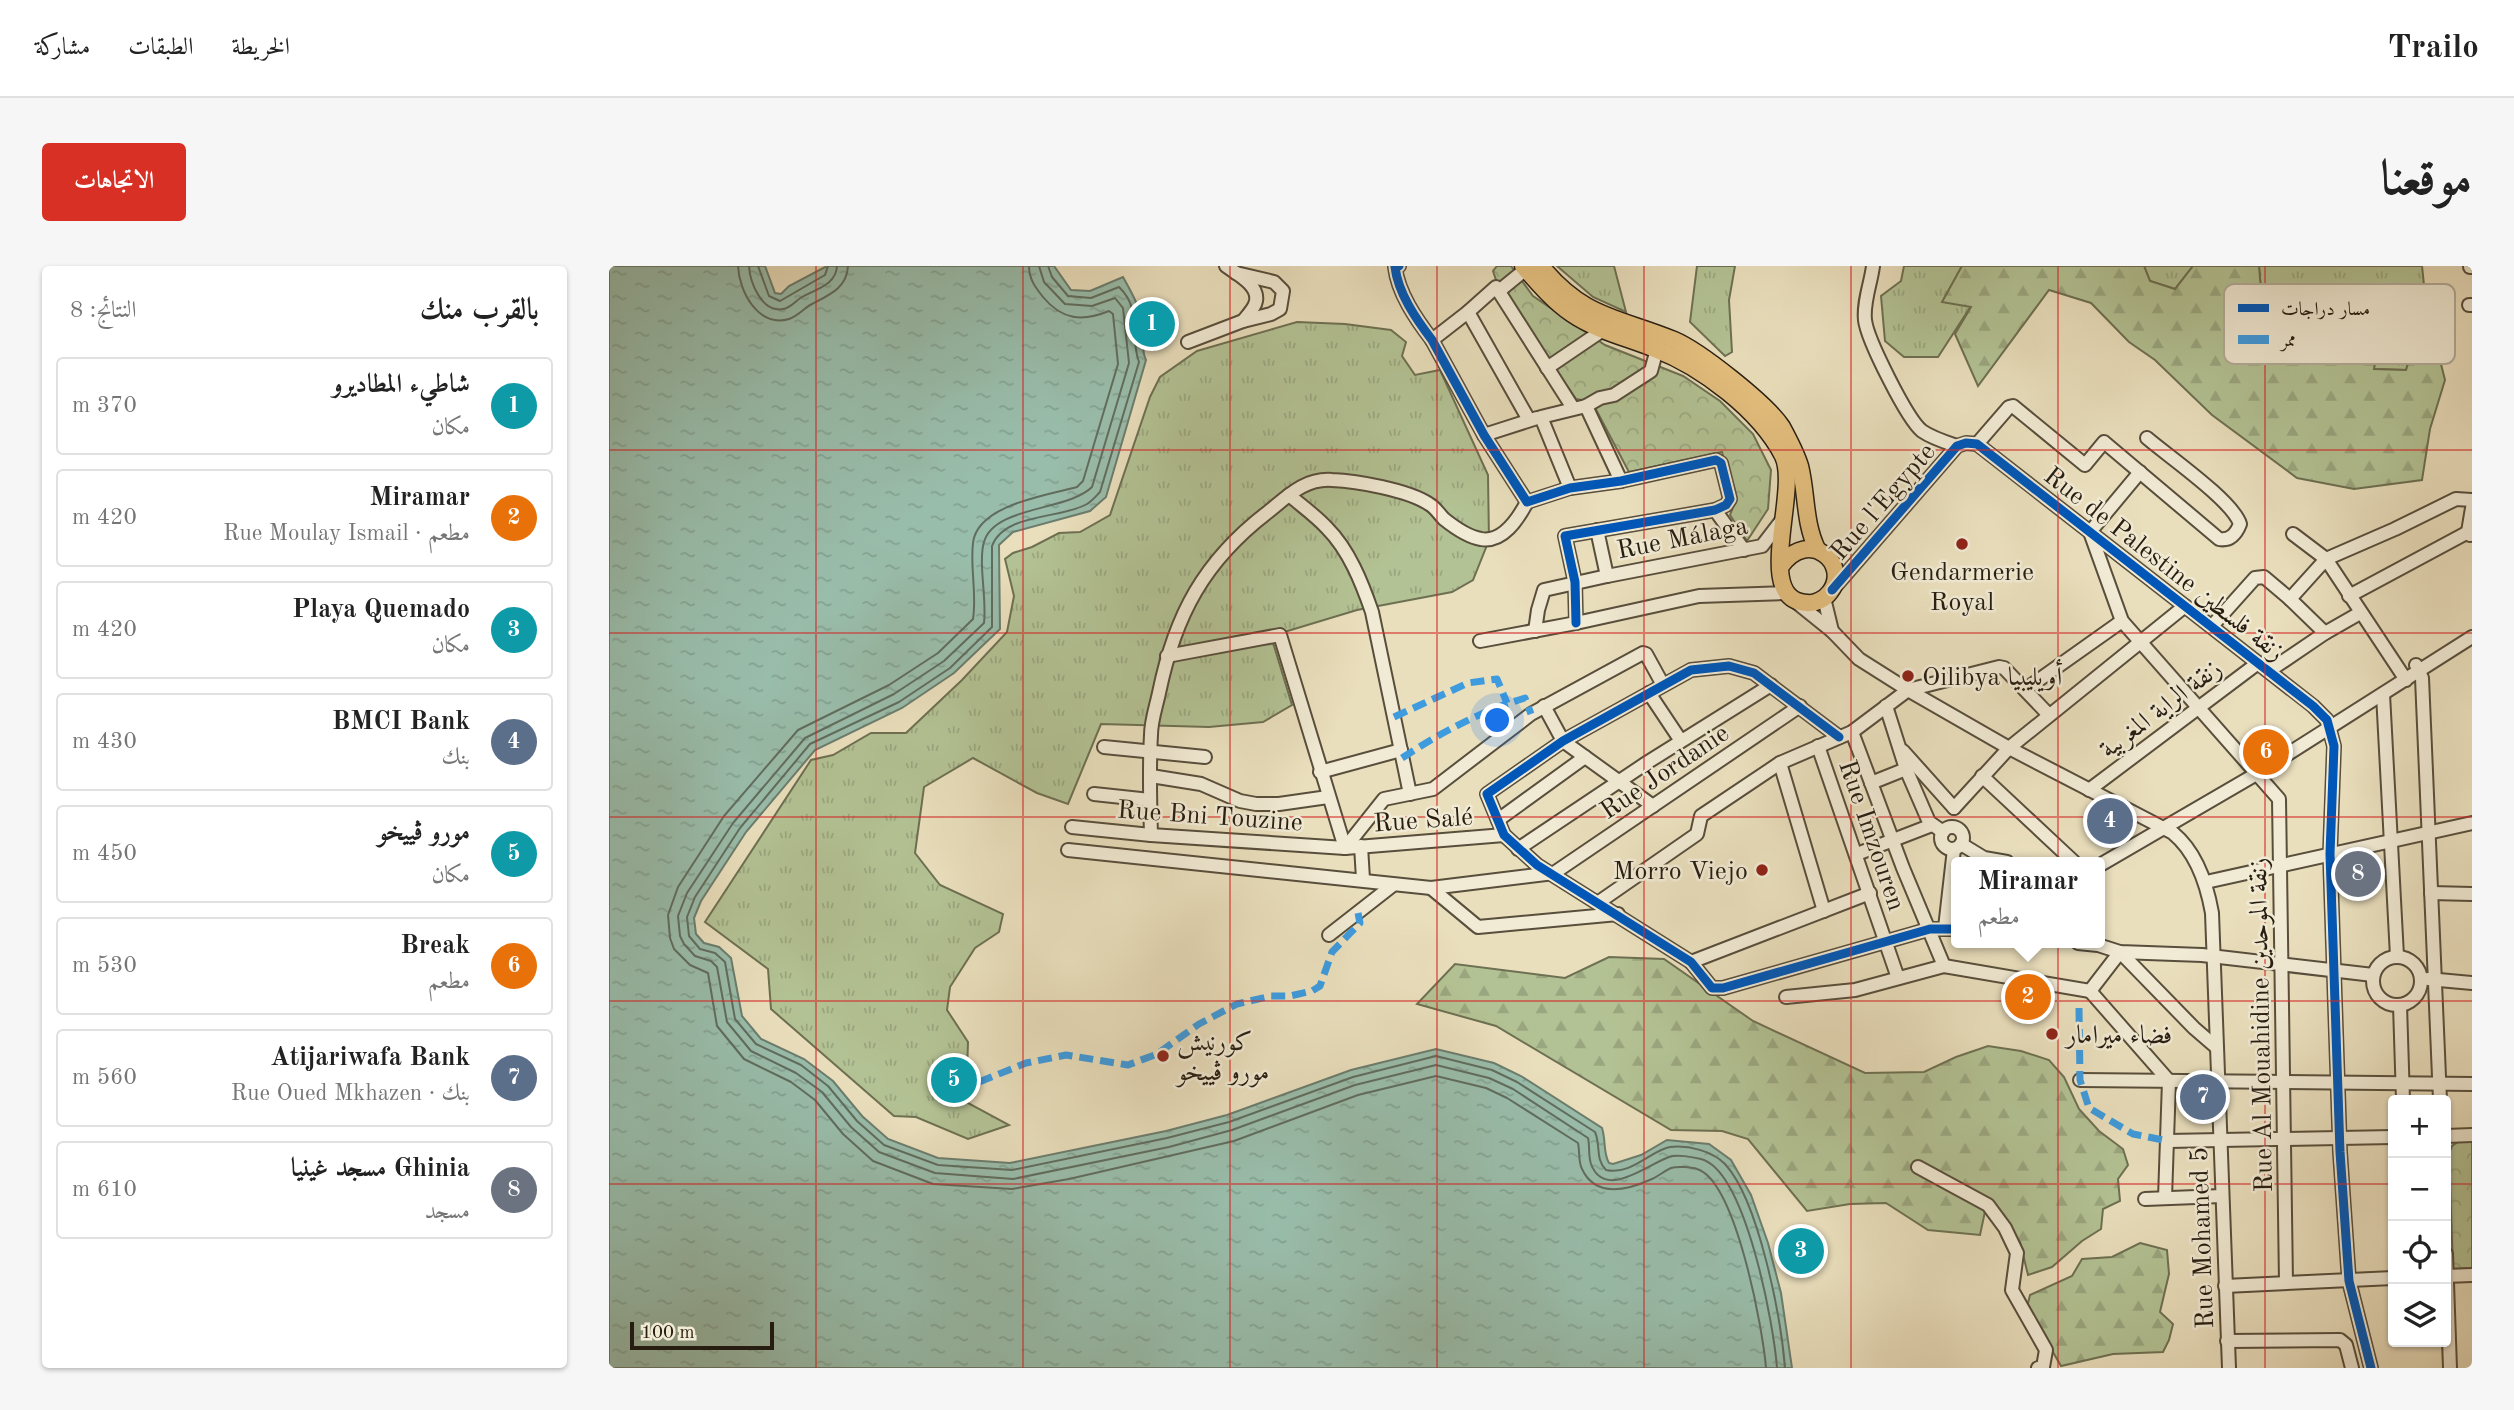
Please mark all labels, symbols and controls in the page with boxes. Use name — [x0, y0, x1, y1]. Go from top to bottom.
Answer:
text: Trailo — [2388, 32, 2479, 65]
text: مشاركة — [35, 36, 90, 60]
text: الطبقات — [128, 36, 194, 60]
text: الخريطة — [232, 36, 290, 60]
button: الاتجاهات — [42, 143, 186, 221]
text: موقعنا — [2380, 157, 2472, 206]
legend — [2224, 284, 2455, 364]
text: بالقرب منك — [420, 296, 539, 326]
pin: 1 — [1129, 298, 1175, 350]
text: النتائج: 8 — [70, 299, 137, 322]
text: مسار دراجات — [2281, 301, 2370, 320]
text: ممر — [2279, 332, 2296, 352]
text: شاطيء المطاديرو — [332, 372, 470, 398]
text: 370 m — [72, 394, 137, 417]
text: 1 — [507, 394, 521, 417]
text: مكان — [431, 416, 470, 439]
street label: Rue l'Egypte — [1826, 439, 1941, 566]
street label: Rue de Palestine زنقة فلسطين — [2038, 463, 2289, 667]
text: Miramar — [369, 485, 470, 511]
text: 420 m — [72, 506, 137, 529]
text: 2 — [507, 506, 521, 529]
street label: Rue Málaga — [1615, 513, 1750, 564]
text: مطعم · Rue Moulay Ismail — [223, 522, 470, 545]
marker: Gendarmerie Royal — [1954, 536, 1970, 552]
place label: Gendarmerie Royal — [1890, 560, 2034, 616]
text: Playa Quemado — [292, 597, 470, 623]
text: 420 m — [72, 618, 137, 641]
text: 3 — [507, 618, 521, 641]
text: مكان — [431, 634, 470, 657]
street label: زنقة الراية المغربية — [2095, 655, 2228, 765]
place label: Oilibya أويليبيا — [1922, 659, 2062, 692]
marker: Oilibya أويليبيا — [1900, 668, 1916, 684]
your location — [1480, 703, 1514, 737]
text: BMCI Bank — [332, 709, 470, 735]
street label: Rue Jordanie — [1596, 720, 1734, 825]
pin: 6 — [2243, 726, 2289, 778]
text: 430 m — [72, 730, 137, 753]
text: 4 — [507, 730, 521, 753]
text: بنك — [442, 746, 470, 769]
street label: Rue Imzouren — [1833, 757, 1909, 914]
pin: 4 — [2087, 795, 2133, 847]
street label: Rue Bni Touzine — [1116, 798, 1304, 836]
street label: Rue Salé — [1373, 805, 1474, 837]
text: مورو ڤييخو — [378, 820, 470, 846]
text: 450 m — [72, 842, 137, 865]
text: 5 — [507, 842, 521, 865]
pin: 8 — [2335, 848, 2381, 900]
popup — [1951, 857, 2105, 948]
street label: Rue Al Mouahidine زنقة الموحدين — [2246, 857, 2280, 1193]
place label: Morro Viejo — [1613, 859, 1748, 885]
marker: Morro Viejo — [1754, 862, 1770, 878]
text: مكان — [431, 864, 470, 887]
text: Miramar — [1978, 869, 2078, 895]
text: مطعم — [1978, 906, 2020, 929]
text: Break — [400, 933, 470, 959]
text: 530 m — [72, 954, 137, 977]
text: 6 — [507, 954, 521, 977]
text: مطعم — [428, 970, 470, 993]
pin: 2 — [2005, 971, 2051, 1023]
place label: فضاء ميرامار — [2063, 1023, 2172, 1050]
marker: فضاء ميرامار — [2044, 1026, 2060, 1042]
place label: كورنيش مورو ڤييخو — [1174, 1030, 1269, 1088]
text: Atijariwafa Bank — [270, 1045, 470, 1071]
marker: كورنيش مورو ڤييخو — [1155, 1048, 1171, 1064]
pin: 5 — [931, 1054, 977, 1106]
text: 560 m — [72, 1066, 137, 1089]
text: 7 — [507, 1066, 521, 1089]
pin: 7 — [2180, 1071, 2226, 1123]
text: بنك · Rue Oued Mkhazen — [231, 1082, 470, 1105]
map controls — [2388, 1095, 2451, 1347]
button: + — [2388, 1095, 2451, 1158]
street label: Rue Mohamed 5 — [2187, 1147, 2219, 1329]
text: Ghinia مسجد غينيا — [291, 1156, 470, 1182]
button: − — [2388, 1158, 2451, 1221]
text: 610 m — [72, 1178, 137, 1201]
text: 8 — [507, 1178, 521, 1201]
text: مسجد — [425, 1200, 470, 1223]
button: locate — [2388, 1221, 2451, 1284]
pin: 3 — [1778, 1225, 1824, 1277]
button: layers — [2388, 1284, 2451, 1347]
scale bar — [630, 1319, 773, 1351]
text: 100 m — [641, 1324, 694, 1343]

